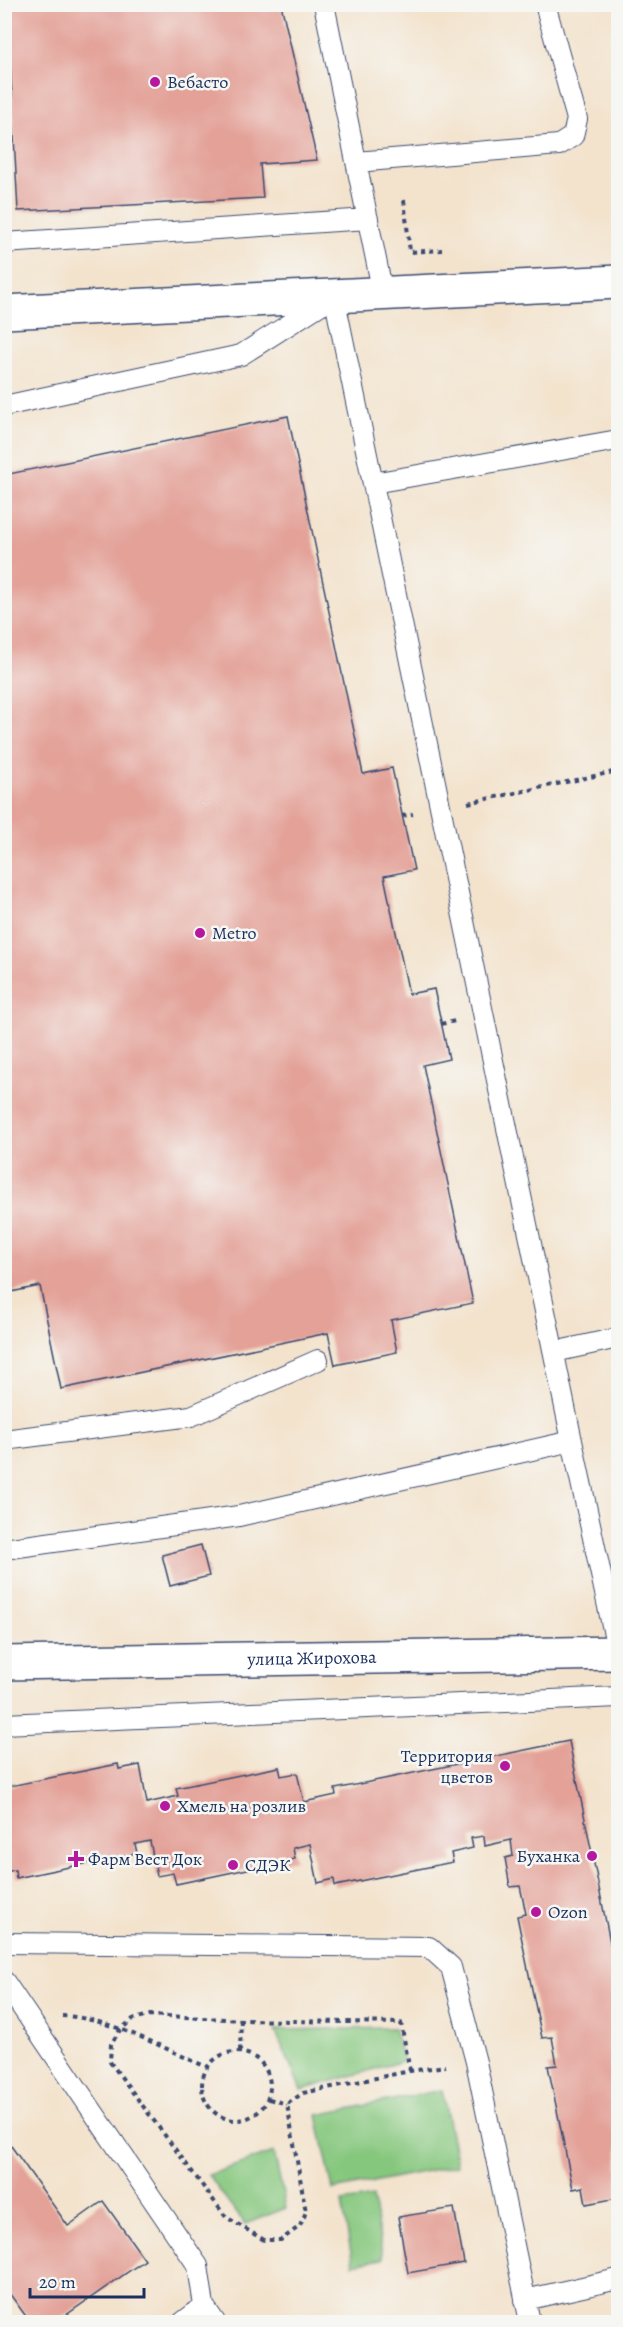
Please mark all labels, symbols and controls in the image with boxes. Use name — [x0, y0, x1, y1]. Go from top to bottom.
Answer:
place label: Вебасто — [167, 70, 228, 94]
marker: Вебасто — [148, 75, 162, 89]
place label: Metro — [212, 921, 257, 945]
marker: Metro — [193, 926, 207, 940]
street label: улица Жирохова — [246, 1645, 377, 1671]
place label: Территория цветов — [401, 1744, 493, 1789]
marker: Территория цветов — [498, 1759, 512, 1773]
place label: Хмель на розлив — [177, 1794, 306, 1818]
marker: Хмель на розлив — [158, 1799, 172, 1813]
place label: Буханка — [517, 1844, 581, 1868]
place label: Фарм Вест Док — [88, 1847, 202, 1871]
marker: Буханка — [585, 1849, 599, 1863]
marker: Фарм Вест Док — [69, 1852, 83, 1866]
place label: СДЭК — [245, 1853, 291, 1877]
marker: СДЭК — [226, 1858, 240, 1872]
place label: Ozon — [548, 1900, 588, 1924]
marker: Ozon — [529, 1905, 543, 1919]
scale bar — [30, 2261, 144, 2299]
text: 20 m — [39, 2270, 76, 2294]

